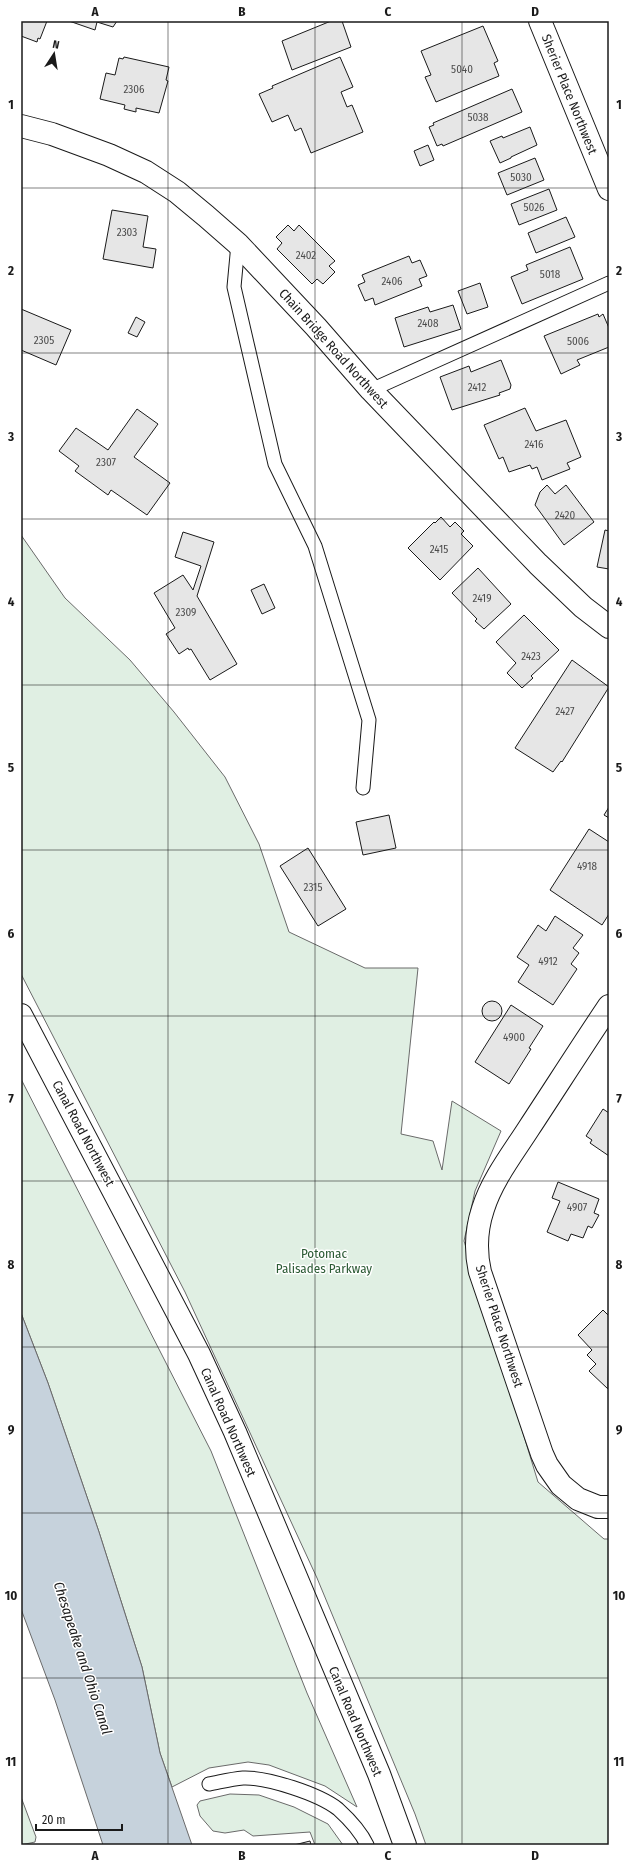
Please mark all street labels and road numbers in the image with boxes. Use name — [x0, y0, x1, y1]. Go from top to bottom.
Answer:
street label: Sherier Place Northwest — [539, 32, 601, 157]
street label: Chain Bridge Road Northwest — [276, 286, 392, 412]
street label: Canal Road Northwest — [49, 1078, 118, 1189]
street label: Sherier Place Northwest — [473, 1263, 527, 1390]
street label: Canal Road Northwest — [198, 1365, 260, 1480]
street label: Canal Road Northwest — [326, 1664, 386, 1779]

